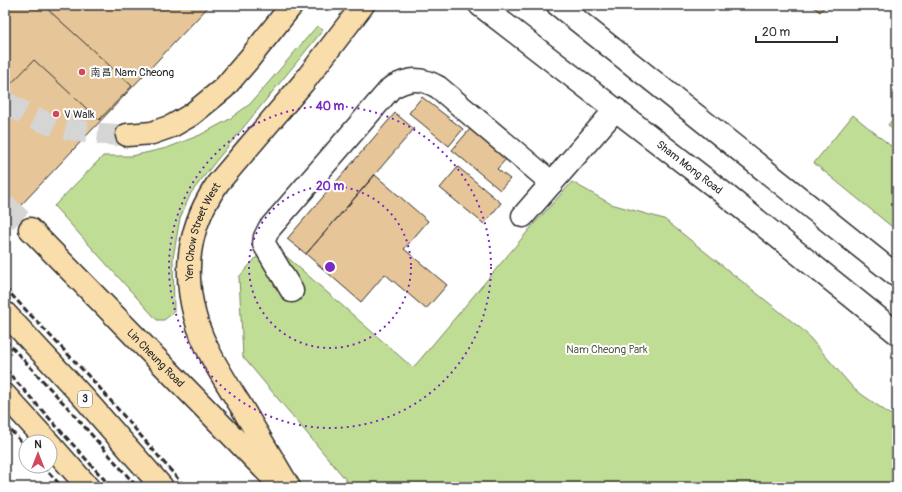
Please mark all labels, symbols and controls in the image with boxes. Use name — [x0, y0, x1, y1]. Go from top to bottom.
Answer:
scale bar — [756, 18, 837, 44]
text: 20 m — [762, 25, 791, 40]
place label: 南昌 Nam Cheong — [90, 66, 174, 79]
marker: 南昌 Nam Cheong — [77, 67, 87, 77]
text: 40 m — [315, 99, 345, 114]
place label: V Walk — [64, 108, 95, 121]
marker: V Walk — [51, 109, 61, 119]
street label: Sham Mong Road — [654, 138, 725, 197]
street label: Yen Chow Street West — [182, 179, 223, 282]
text: 20 m — [316, 179, 344, 194]
centre of rings — [323, 260, 337, 274]
street label: Lin Cheung Road — [124, 326, 187, 390]
park label: Nam Cheong Park — [566, 343, 648, 356]
road number: 3 — [78, 391, 92, 407]
north arrow — [18, 434, 58, 474]
text: N — [34, 438, 42, 451]

